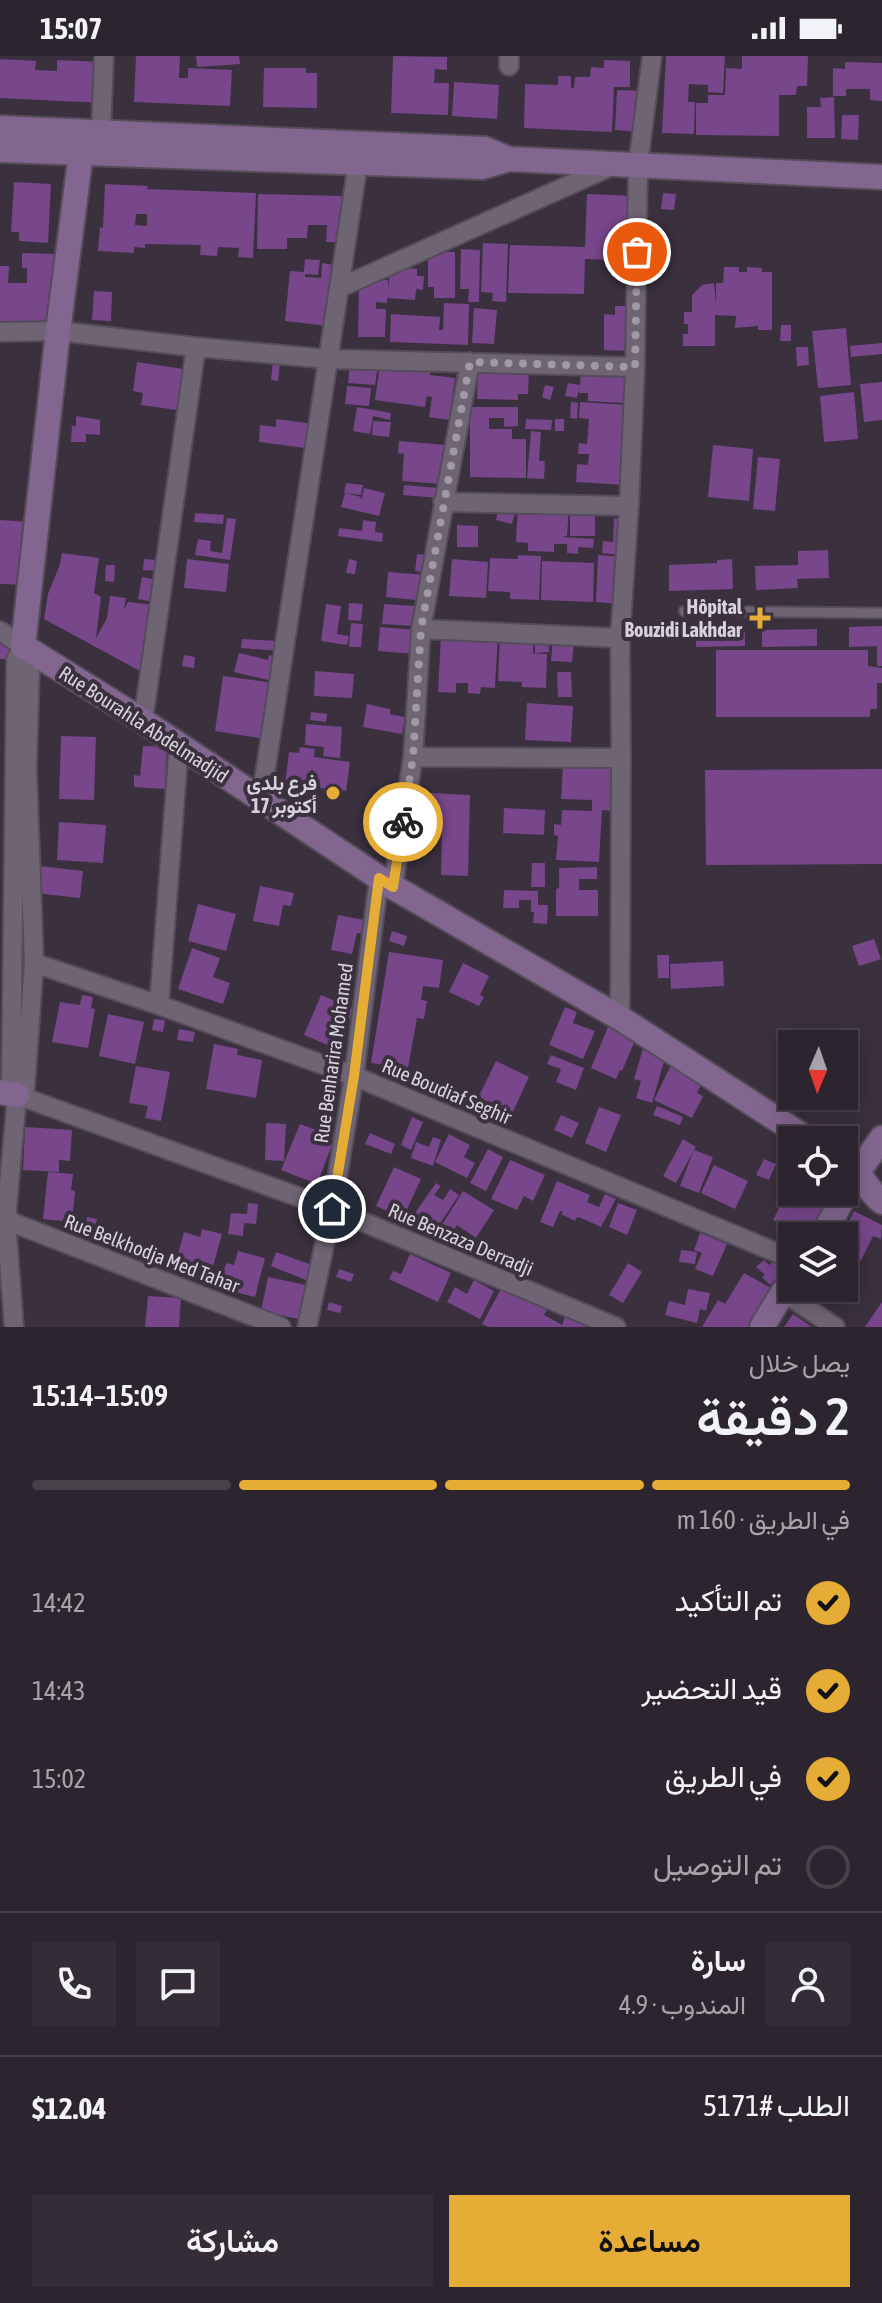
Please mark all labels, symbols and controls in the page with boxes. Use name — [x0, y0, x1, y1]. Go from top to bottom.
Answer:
text: 15:07 — [40, 11, 102, 45]
pin — [603, 218, 671, 286]
icon: bag — [615, 230, 659, 274]
place label: Hôpital Bouzidi Lakhdar — [625, 595, 743, 641]
marker: Hôpital Bouzidi Lakhdar — [749, 607, 771, 629]
street label: Rue Bourahla Abdelmadjid — [55, 661, 233, 787]
place label: فرع بلدي 17 أكتوبر — [246, 771, 317, 819]
courier — [363, 782, 443, 862]
marker: فرع بلدي 17 أكتوبر — [324, 784, 342, 802]
icon: bike — [381, 800, 425, 844]
street label: Rue Benharira Mohamed — [309, 962, 357, 1144]
north arrow — [778, 1030, 858, 1110]
map controls — [778, 1030, 858, 1302]
street label: Rue Boudiaf Seghir — [379, 1053, 516, 1129]
button: locate — [778, 1126, 858, 1206]
pin — [298, 1175, 366, 1243]
icon: home — [310, 1187, 354, 1231]
street label: Rue Benzaza Derradji — [385, 1198, 537, 1280]
street label: Rue Belkhodja Med Tahar — [61, 1209, 244, 1297]
button: layers — [778, 1222, 858, 1302]
text: يصل خلال — [749, 1348, 850, 1378]
text: 15:09–15:14 — [32, 1378, 168, 1412]
text: 2 دقيقة — [696, 1386, 850, 1446]
text: في الطريق · 160 m — [677, 1505, 850, 1535]
icon: check — [806, 1581, 850, 1625]
text: تم التأكيد — [675, 1583, 782, 1617]
text: 14:42 — [32, 1588, 86, 1618]
icon: check — [806, 1669, 850, 1713]
text: قيد التحضير — [641, 1671, 782, 1705]
text: 14:43 — [32, 1676, 86, 1706]
icon: check — [806, 1757, 850, 1801]
text: في الطريق — [665, 1759, 782, 1793]
text: 15:02 — [32, 1764, 86, 1794]
text: تم التوصيل — [653, 1847, 782, 1881]
button: phone — [32, 1942, 116, 2026]
button: chat — [136, 1942, 220, 2026]
button: person — [766, 1942, 850, 2026]
text: سارة — [691, 1943, 746, 1977]
text: المندوب · 4.9 — [619, 1990, 746, 2020]
text: الطلب #5171 — [703, 2088, 850, 2122]
text: $12.04 — [32, 2091, 106, 2125]
button: مشاركة — [32, 2195, 433, 2287]
button: مساعدة — [449, 2195, 850, 2287]

